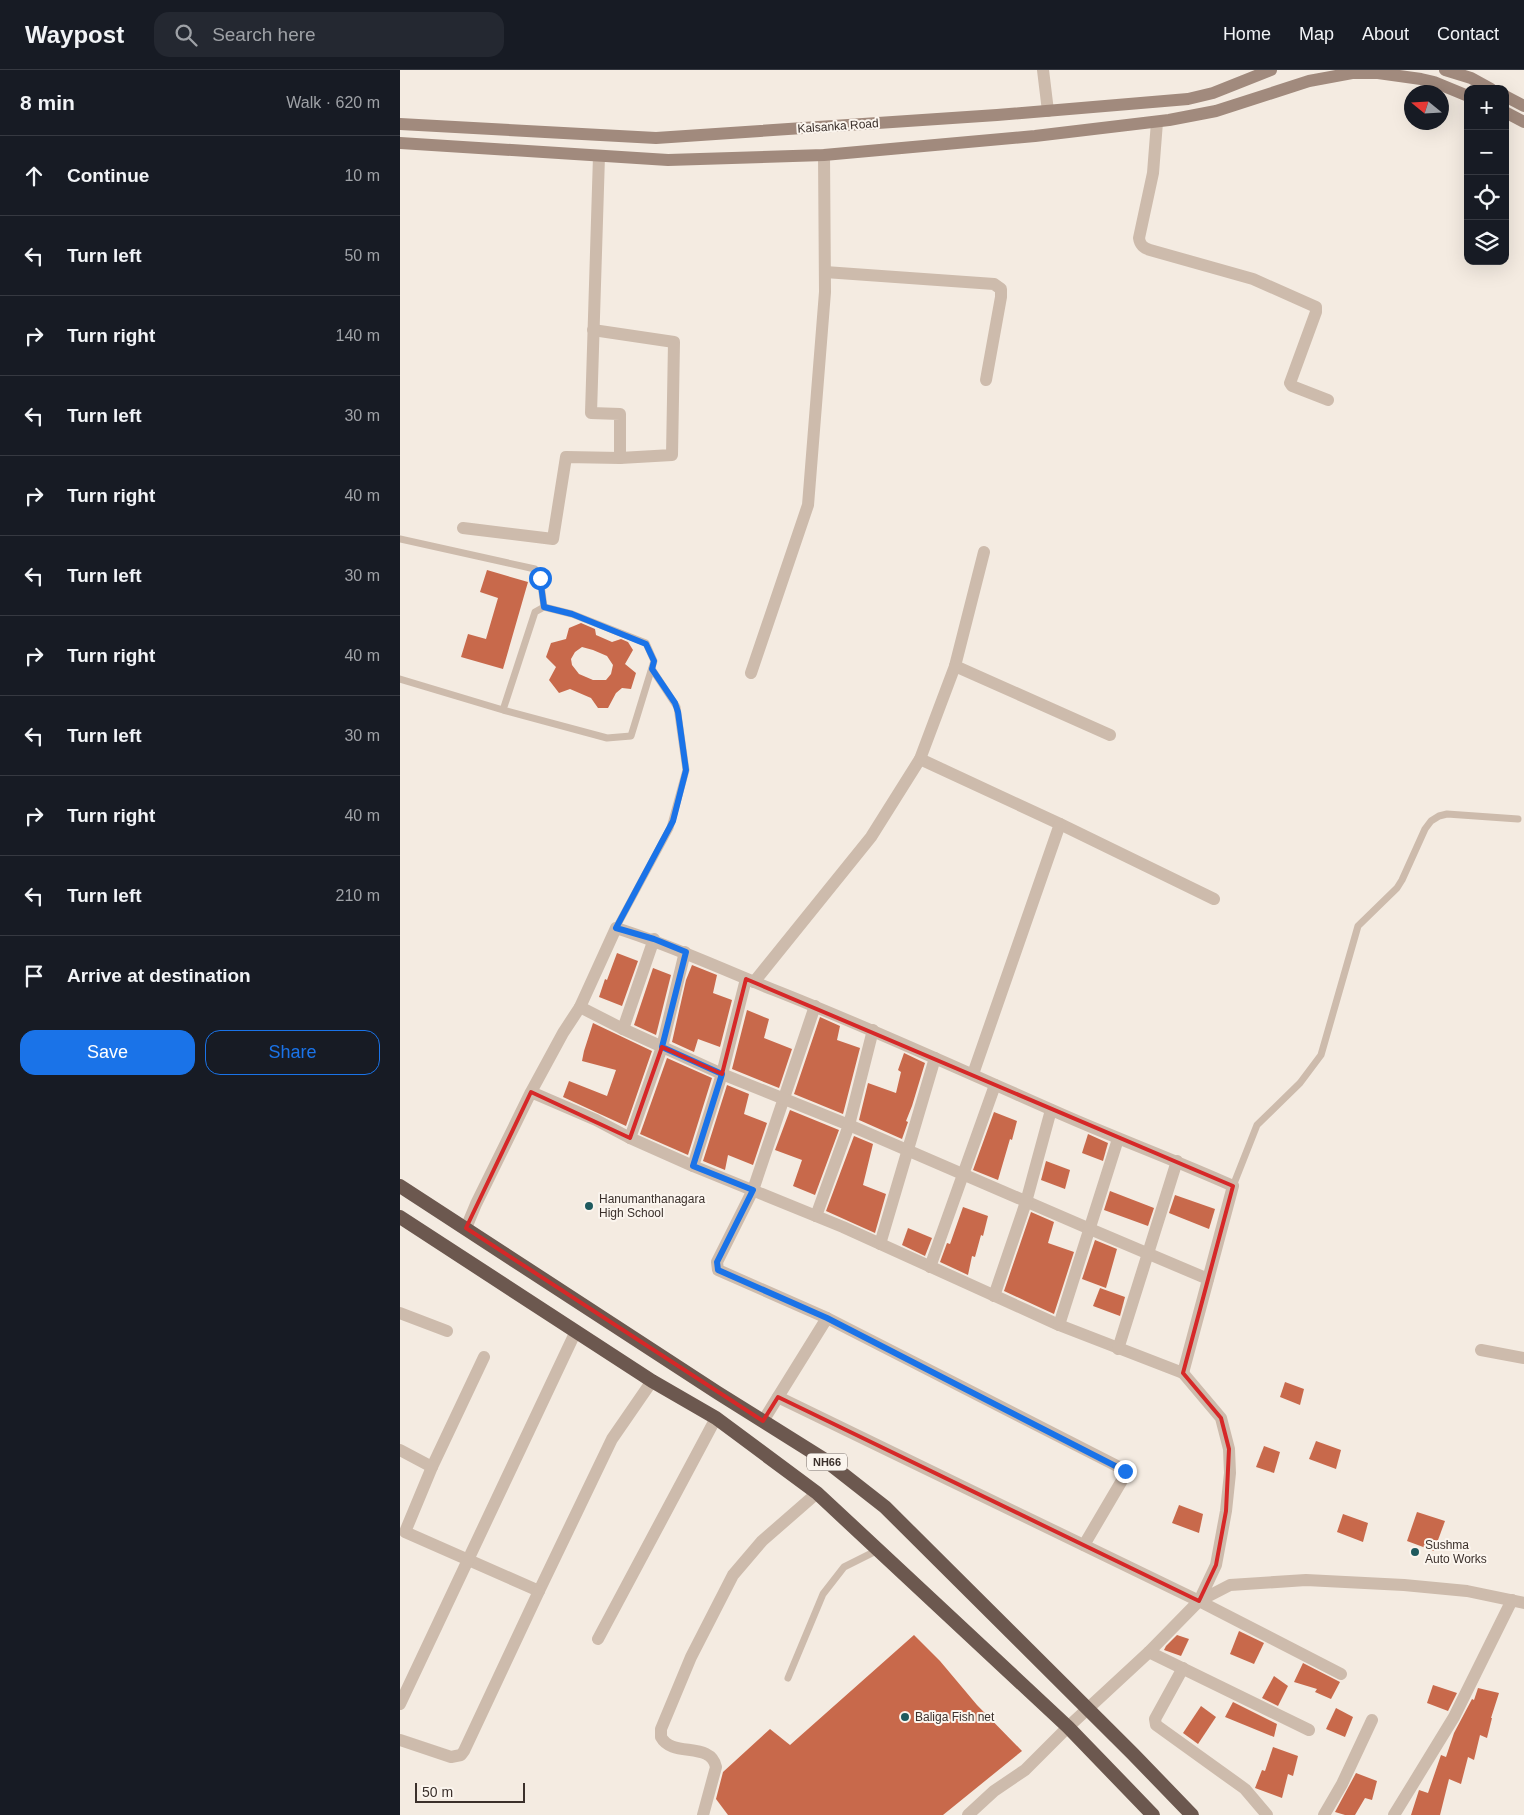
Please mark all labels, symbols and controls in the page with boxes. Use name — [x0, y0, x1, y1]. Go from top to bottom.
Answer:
search box — [154, 12, 504, 57]
text: Waypost — [25, 21, 124, 48]
icon: search — [172, 21, 200, 49]
text: Search here — [212, 24, 316, 45]
text: Home — [1223, 24, 1271, 44]
text: Map — [1299, 24, 1334, 44]
text: About — [1362, 24, 1409, 44]
text: Contact — [1437, 24, 1499, 44]
north arrow — [1404, 85, 1449, 130]
map controls — [1464, 85, 1509, 265]
button: + — [1464, 85, 1509, 130]
text: 8 min — [20, 91, 75, 114]
text: Walk · 620 m — [286, 94, 380, 111]
street label: Kalsanka Road — [797, 116, 879, 136]
button: − — [1464, 130, 1509, 175]
icon: ahead — [20, 162, 48, 190]
text: Continue — [67, 165, 149, 186]
text: 10 m — [344, 167, 380, 184]
button: locate — [1464, 175, 1509, 220]
button: layers — [1464, 220, 1509, 265]
icon: left — [20, 242, 48, 270]
text: Turn left — [67, 245, 142, 266]
text: 50 m — [344, 247, 380, 264]
icon: right — [20, 322, 48, 350]
text: Turn right — [67, 325, 155, 346]
text: 140 m — [336, 327, 380, 344]
icon: left — [20, 402, 48, 430]
text: Turn left — [67, 405, 142, 426]
text: 30 m — [344, 407, 380, 424]
icon: right — [20, 482, 48, 510]
text: Turn right — [67, 485, 155, 506]
text: 40 m — [344, 487, 380, 504]
icon: left — [20, 562, 48, 590]
text: Turn left — [67, 565, 142, 586]
text: 30 m — [344, 567, 380, 584]
route start — [529, 567, 552, 590]
icon: right — [20, 642, 48, 670]
text: Turn right — [67, 645, 155, 666]
text: 40 m — [344, 647, 380, 664]
icon: left — [20, 722, 48, 750]
text: Turn left — [67, 725, 142, 746]
text: 30 m — [344, 727, 380, 744]
icon: right — [20, 802, 48, 830]
text: Turn right — [67, 805, 155, 826]
text: 40 m — [344, 807, 380, 824]
icon: left — [20, 882, 48, 910]
text: Turn left — [67, 885, 142, 906]
text: 210 m — [336, 887, 380, 904]
icon: arrive — [20, 962, 48, 990]
text: Arrive at destination — [67, 965, 251, 986]
button: Save — [20, 1030, 195, 1075]
button: Share — [205, 1030, 380, 1075]
place label: Hanumanthanagara High School — [599, 1192, 705, 1220]
marker: Hanumanthanagara High School — [583, 1200, 595, 1212]
road number: NH66 — [807, 1454, 847, 1470]
route end — [1114, 1460, 1137, 1483]
place label: Sushma Auto Works — [1425, 1538, 1487, 1566]
marker: Sushma Auto Works — [1409, 1546, 1421, 1558]
place label: Baliga Fish net — [915, 1710, 995, 1724]
marker: Baliga Fish net — [899, 1711, 911, 1723]
scale bar — [415, 1780, 525, 1803]
text: 50 m — [422, 1784, 453, 1800]

